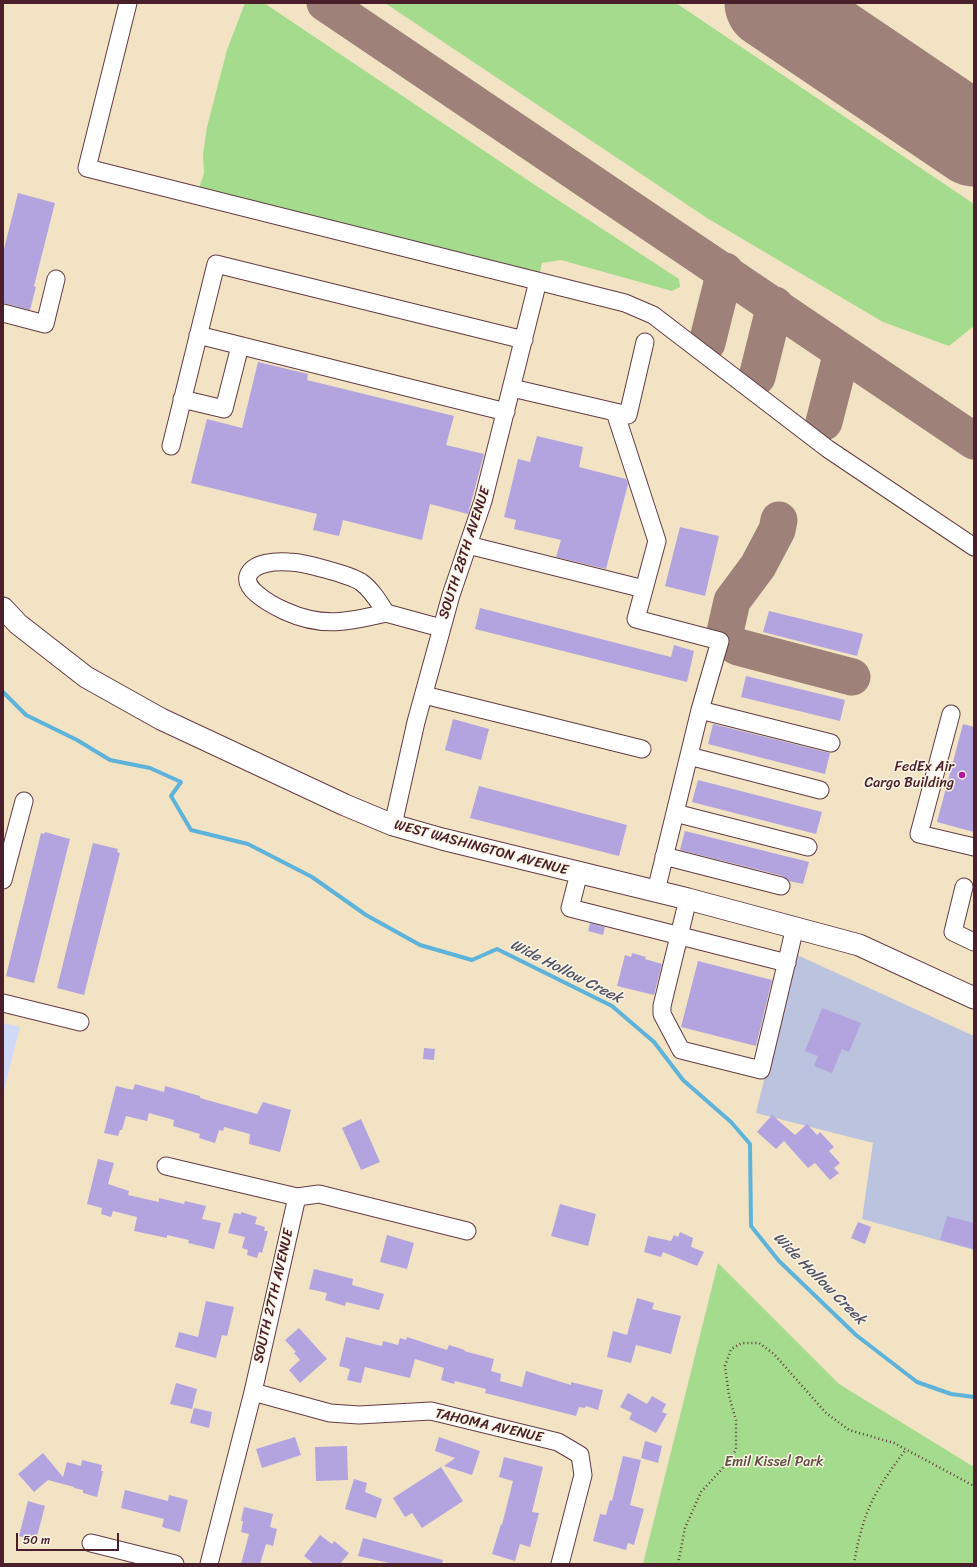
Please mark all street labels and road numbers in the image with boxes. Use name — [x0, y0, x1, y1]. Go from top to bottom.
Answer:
street label: SOUTH 28TH AVENUE — [436, 485, 494, 621]
street label: WEST WASHINGTON AVENUE — [392, 817, 570, 879]
street label: SOUTH 27TH AVENUE — [250, 1227, 298, 1365]
street label: TAHOMA AVENUE — [433, 1405, 545, 1447]

